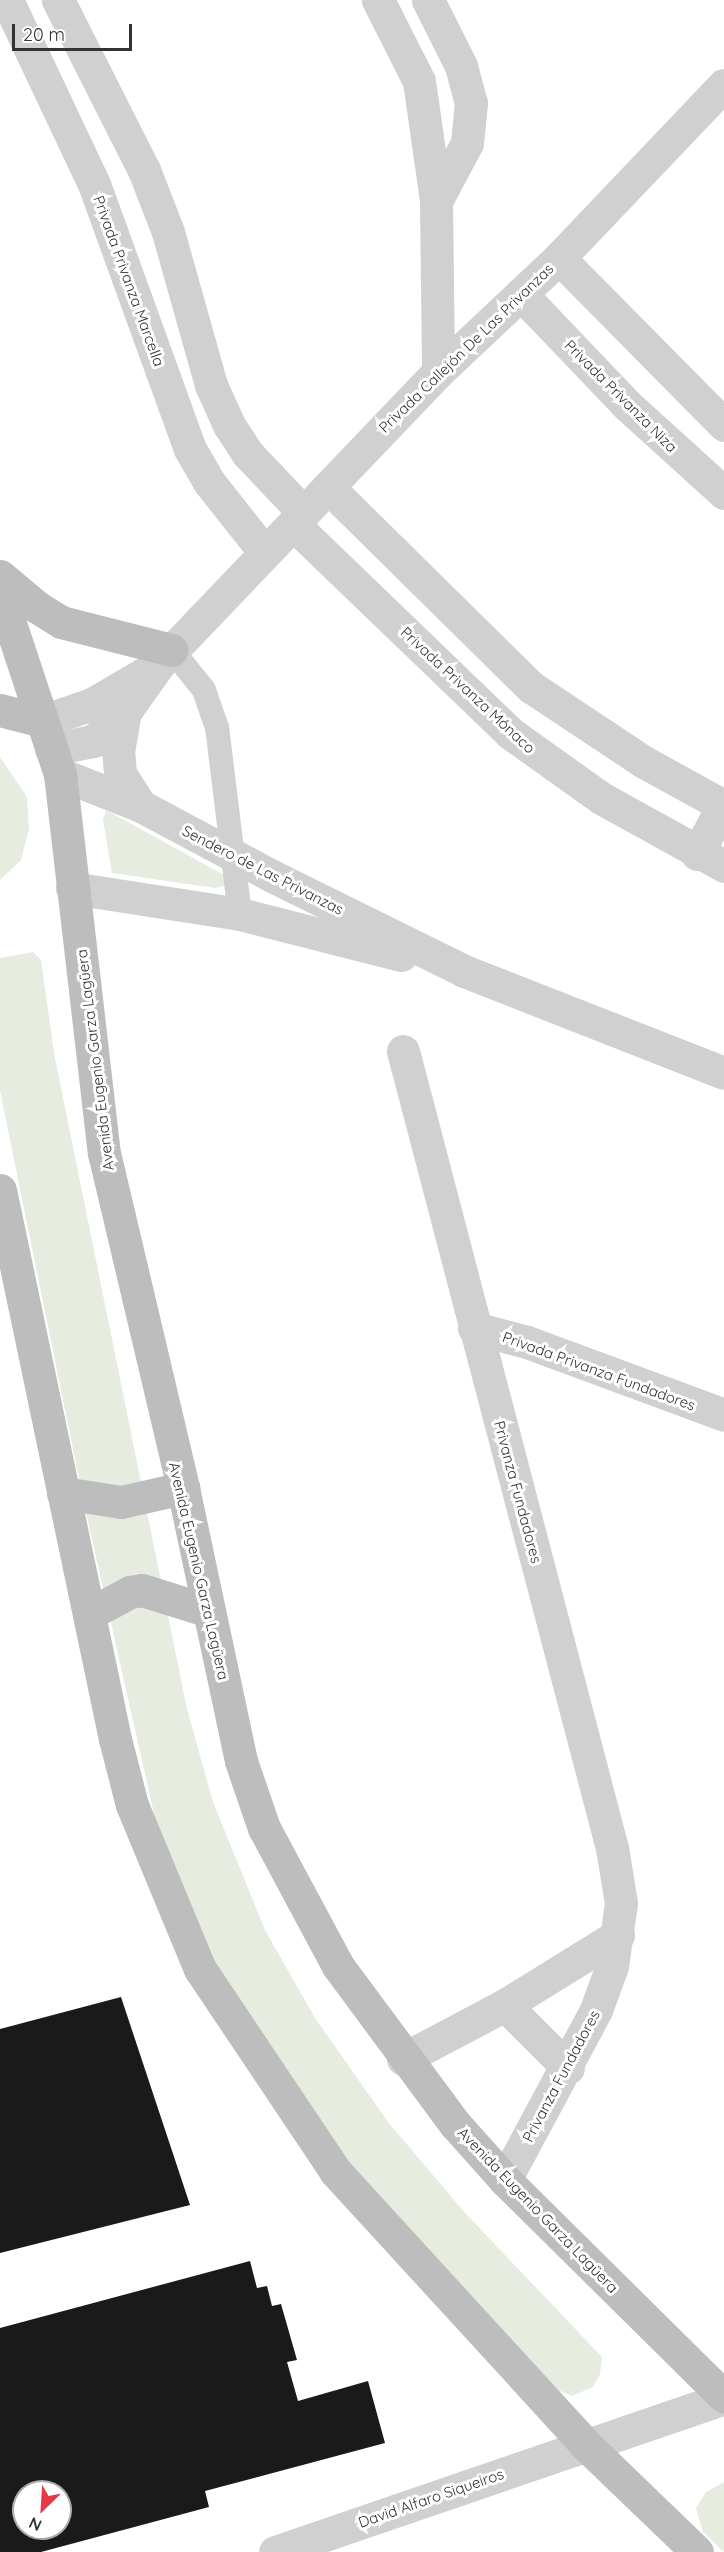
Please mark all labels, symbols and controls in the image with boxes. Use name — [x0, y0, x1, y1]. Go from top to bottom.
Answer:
scale bar — [15, 12, 135, 50]
text: 20 m — [23, 23, 65, 46]
street label: Privada Privanza Marcella — [90, 193, 168, 369]
street label: Privada Callejón De Las Privanzas — [375, 260, 557, 436]
street label: Privada Privanza Niza — [561, 336, 681, 456]
street label: Privada Privanza Mónaco — [397, 623, 539, 757]
street label: Sendero de Las Privanzas — [179, 821, 347, 919]
street label: Avenida Eugenio Garza Lagüera — [72, 948, 118, 1172]
street label: Privada Privanza Fundadores — [500, 1328, 698, 1414]
street label: Privanza Fundadores — [490, 1419, 546, 1565]
street label: Avenida Eugenio Garza Lagüera — [165, 1460, 233, 1682]
street label: Privanza Fundadores — [519, 2007, 603, 2145]
street label: Avenida Eugenio Garza Lagüera — [454, 2124, 622, 2296]
street label: David Alfaro Siqueiros — [356, 2465, 506, 2531]
north arrow — [12, 2480, 72, 2540]
text: N — [26, 2513, 45, 2536]

